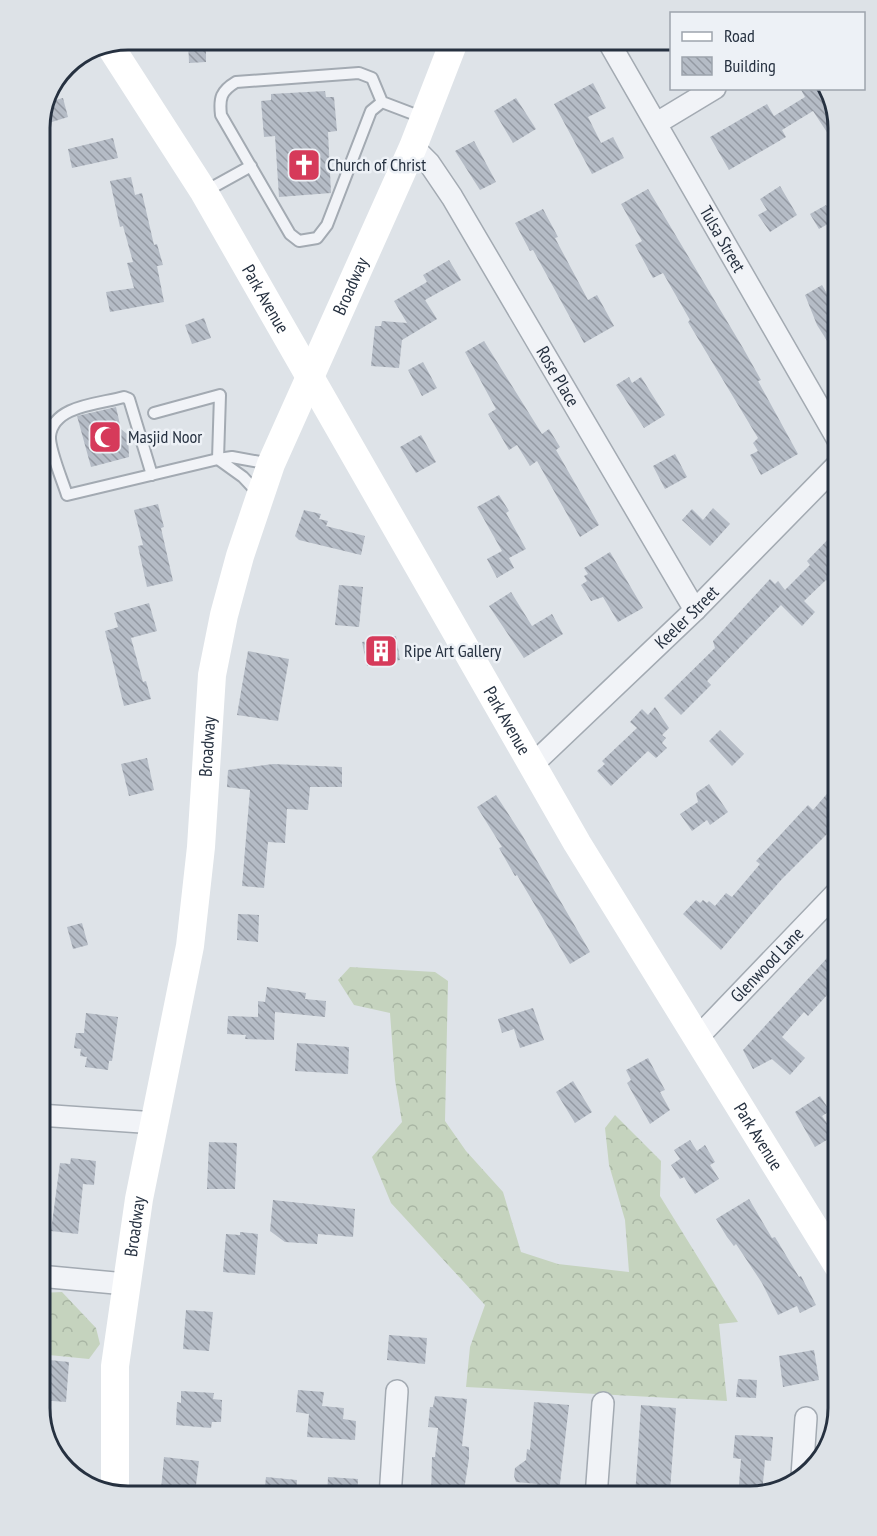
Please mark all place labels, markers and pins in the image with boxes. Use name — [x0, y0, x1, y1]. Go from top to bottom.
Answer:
church icon: Church of Christ — [286, 147, 322, 183]
place label: Church of Christ — [327, 153, 426, 176]
mosque icon: Masjid Noor — [87, 419, 123, 455]
place label: Masjid Noor — [128, 425, 202, 448]
building icon: Ripe Art Gallery — [363, 633, 399, 669]
place label: Ripe Art Gallery — [404, 639, 502, 662]

